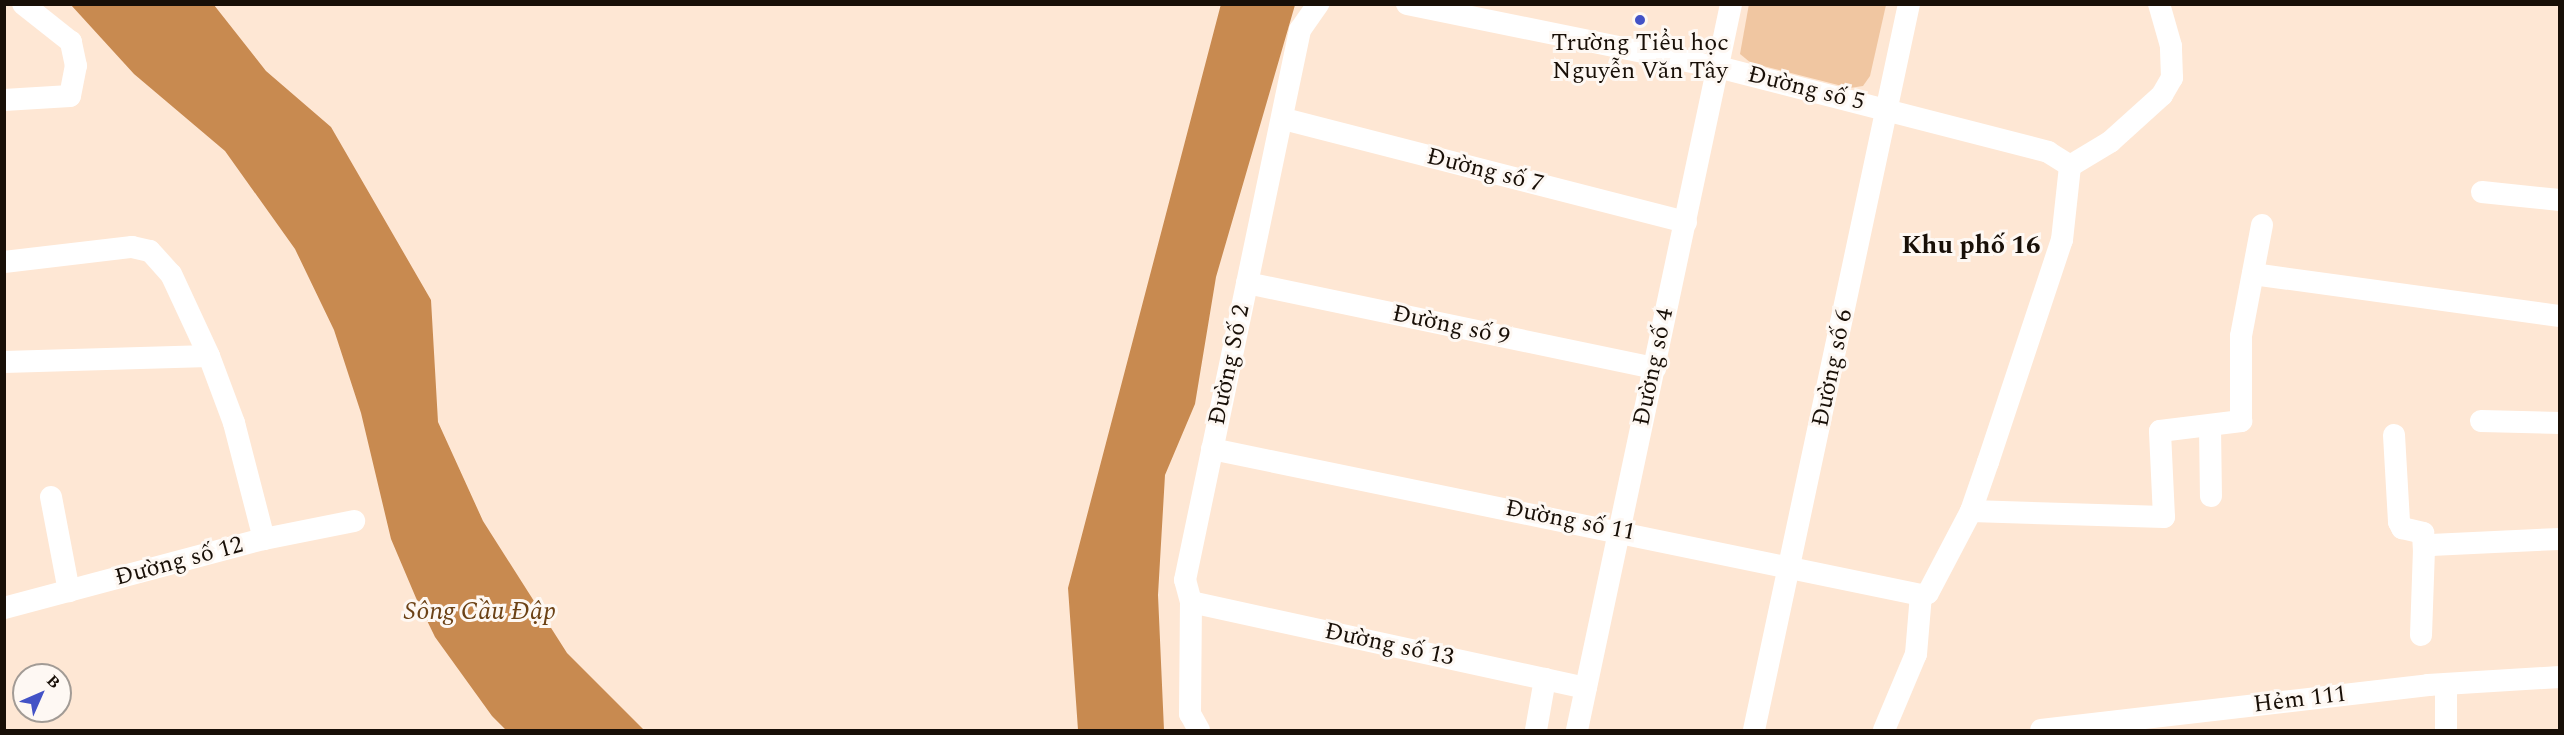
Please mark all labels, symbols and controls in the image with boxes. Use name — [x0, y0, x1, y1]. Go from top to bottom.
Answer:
marker: Trường Tiểu học Nguyễn Văn Tây — [1633, 13, 1647, 27]
place label: Trường Tiểu học Nguyễn Văn Tây — [1551, 30, 1729, 86]
street label: Đường số 5 — [1745, 61, 1867, 117]
street label: Đường số 7 — [1424, 143, 1546, 199]
district label: Khu phố 16 — [1901, 230, 2041, 262]
street label: Đường số 9 — [1390, 300, 1512, 352]
street label: Đường Số 2 — [1203, 302, 1257, 428]
street label: Đường số 4 — [1628, 306, 1680, 428]
street label: Đường số 6 — [1807, 307, 1859, 429]
street label: Đường số 11 — [1503, 494, 1637, 548]
street label: Đường số 12 — [112, 531, 246, 593]
water label: Sông Cầu Đập — [404, 596, 556, 628]
street label: Đường số 13 — [1322, 617, 1456, 673]
north arrow — [12, 663, 72, 723]
text: B — [41, 669, 66, 694]
street label: Hẻm 111 — [2252, 680, 2348, 720]

